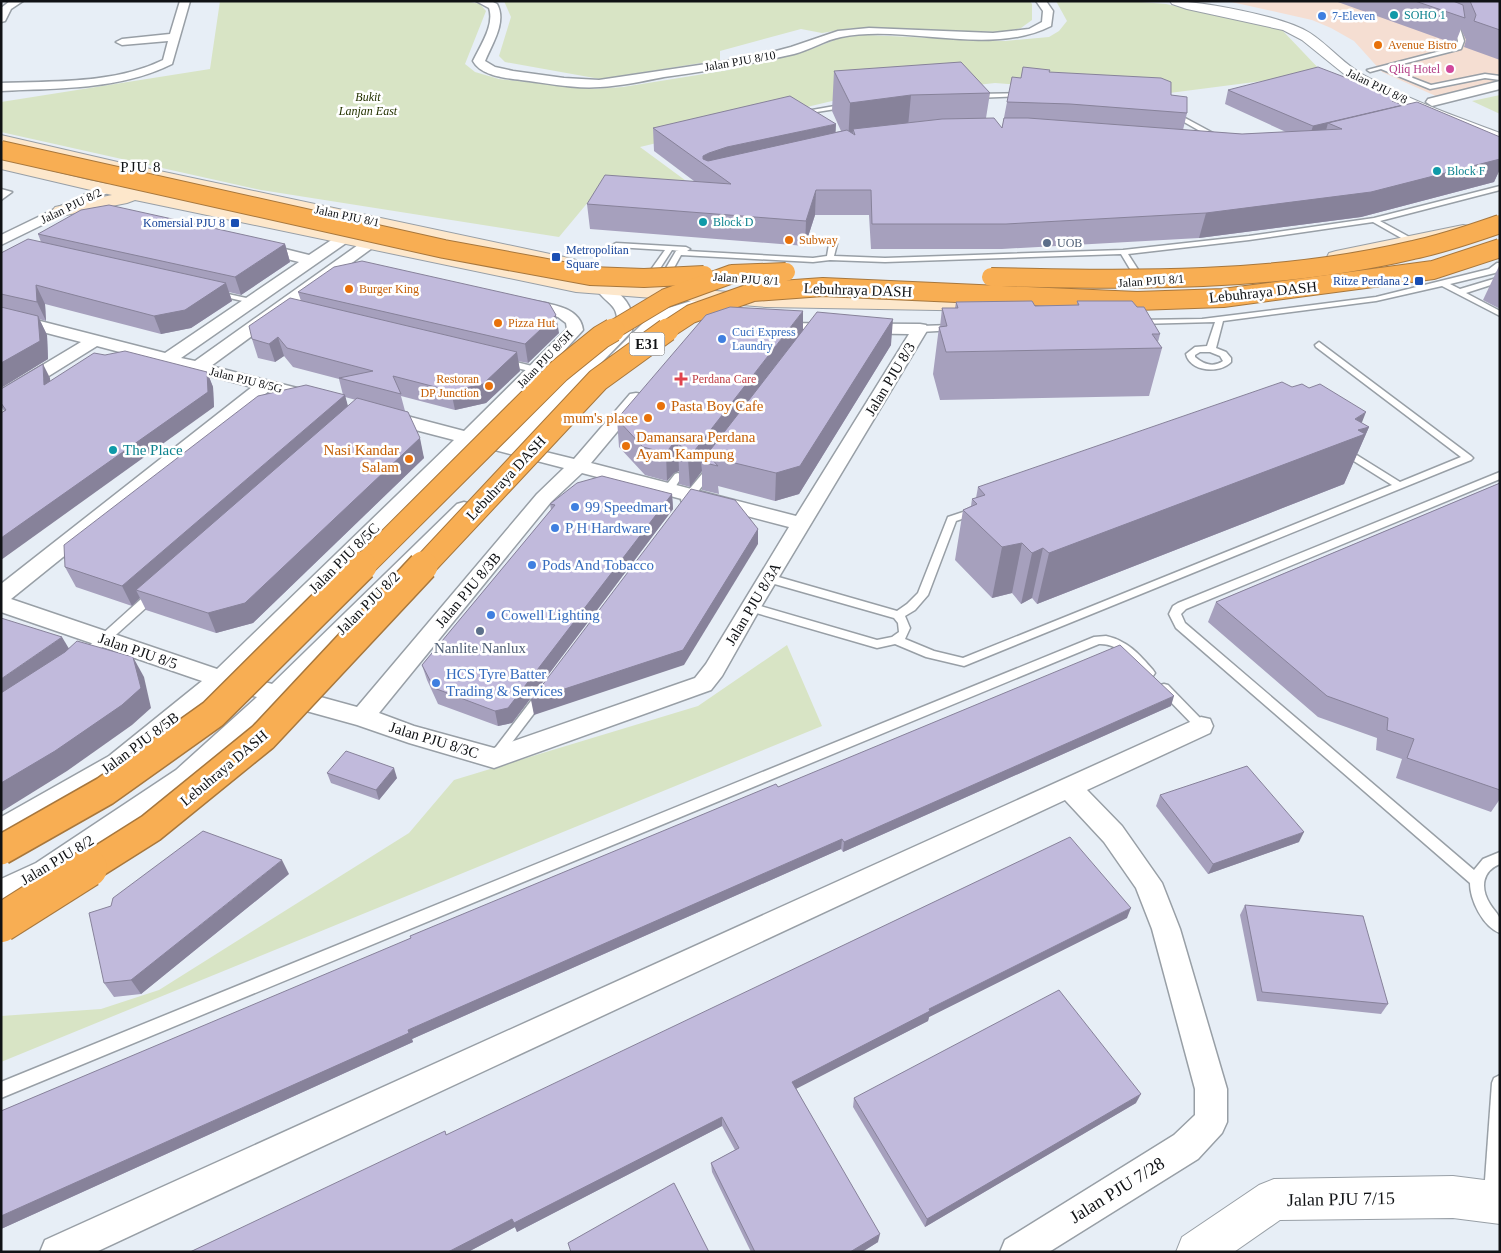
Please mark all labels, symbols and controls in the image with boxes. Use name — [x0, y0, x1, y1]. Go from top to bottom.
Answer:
place label: SOHO 1 — [1404, 8, 1446, 22]
place label: 7-Eleven — [1332, 9, 1375, 23]
marker: SOHO 1 — [1388, 9, 1400, 21]
marker: 7-Eleven — [1316, 10, 1328, 22]
place label: Avenue Bistro — [1388, 38, 1457, 52]
marker: Avenue Bistro — [1372, 39, 1384, 51]
street label: Jalan PJU 8/10 — [703, 48, 777, 74]
place label: Qliq Hotel — [1389, 62, 1441, 76]
marker: Qliq Hotel — [1444, 63, 1456, 75]
street label: Jalan PJU 8/8 — [1344, 65, 1410, 107]
park label: Bukit Lanjan East — [338, 90, 398, 118]
district label: PJU 8 — [120, 159, 162, 175]
place label: Block F — [1447, 164, 1486, 178]
marker: Block F — [1431, 165, 1443, 177]
street label: Jalan PJU 8/2 — [38, 185, 104, 227]
street label: Jalan PJU 8/1 — [313, 202, 381, 230]
place label: Block D — [713, 215, 754, 229]
place label: Komersial PJU 8 — [143, 216, 225, 230]
marker: Block D — [697, 216, 709, 228]
marker: Komersial PJU 8 — [229, 217, 241, 229]
place label: Subway — [799, 233, 838, 247]
marker: Subway — [783, 234, 795, 246]
place label: UOB — [1057, 236, 1082, 250]
marker: UOB — [1041, 237, 1053, 249]
place label: Metropolitan Square — [566, 243, 629, 271]
marker: Metropolitan Square — [550, 251, 562, 263]
street label: Jalan PJU 8/1 — [713, 270, 779, 288]
street label: Jalan PJU 8/1 — [1118, 272, 1184, 290]
place label: Ritze Perdana 2 — [1333, 274, 1409, 288]
marker: Ritze Perdana 2 — [1413, 275, 1425, 287]
street label: Lebuhraya DASH — [1208, 278, 1318, 306]
street label: Lebuhraya DASH — [803, 280, 913, 300]
place label: Burger King — [359, 282, 419, 296]
marker: Burger King — [343, 283, 355, 295]
place label: Pizza Hut — [508, 316, 556, 330]
marker: Pizza Hut — [492, 317, 504, 329]
place label: Cuci Express Laundry — [732, 325, 796, 353]
street label: Jalan PJU 8/5H — [514, 327, 576, 391]
road number: E31 — [630, 332, 664, 356]
marker: Cuci Express Laundry — [716, 333, 728, 345]
street label: Jalan PJU 8/3 — [862, 340, 918, 418]
street label: Jalan PJU 8/5G — [208, 364, 284, 396]
place label: Restoran DP Junction — [420, 372, 479, 400]
marker: Perdana Care — [674, 372, 688, 386]
place label: Perdana Care — [692, 372, 756, 386]
marker: Restoran DP Junction — [483, 380, 495, 392]
place label: Pasta Boy Cafe — [671, 398, 764, 414]
marker: Pasta Boy Cafe — [655, 400, 667, 412]
place label: mum's place — [563, 410, 638, 426]
marker: mum's place — [642, 412, 654, 424]
place label: Damansara Perdana Ayam Kampung — [636, 429, 756, 462]
street label: Lebuhraya DASH — [463, 433, 549, 523]
marker: Damansara Perdana Ayam Kampung — [620, 440, 632, 452]
place label: The Place — [123, 442, 183, 458]
place label: Nasi Kandar Salam — [324, 442, 399, 475]
marker: The Place — [107, 444, 119, 456]
marker: Nasi Kandar Salam — [403, 453, 415, 465]
place label: 99 Speedmart — [585, 499, 669, 515]
marker: 99 Speedmart — [569, 501, 581, 513]
street label: Jalan PJU 8/5C — [306, 520, 382, 596]
place label: P H Hardware — [565, 520, 651, 536]
marker: P H Hardware — [549, 522, 561, 534]
street label: Jalan PJU 8/3B — [432, 549, 504, 631]
place label: Pods And Tobacco — [542, 557, 654, 573]
marker: Pods And Tobacco — [526, 559, 538, 571]
street label: Jalan PJU 8/3A — [722, 560, 784, 648]
street label: Jalan PJU 8/2 — [333, 568, 403, 638]
place label: Cowell Lighting — [501, 607, 600, 623]
marker: Cowell Lighting — [485, 609, 497, 621]
marker: Nanlite Nanlux — [474, 625, 486, 637]
street label: Jalan PJU 8/5 — [96, 630, 180, 672]
place label: Nanlite Nanlux — [434, 640, 527, 656]
place label: HCS Tyre Batter Trading & Services — [446, 666, 563, 699]
marker: HCS Tyre Batter Trading & Services — [430, 677, 442, 689]
street label: Jalan PJU 8/5B — [98, 709, 182, 777]
street label: Jalan PJU 8/3C — [387, 719, 481, 761]
street label: Lebuhraya DASH — [177, 727, 271, 809]
street label: Jalan PJU 8/2 — [18, 832, 96, 888]
street label: Jalan PJU 7/28 — [1066, 1153, 1168, 1227]
street label: Jalan PJU 7/15 — [1287, 1188, 1395, 1210]

